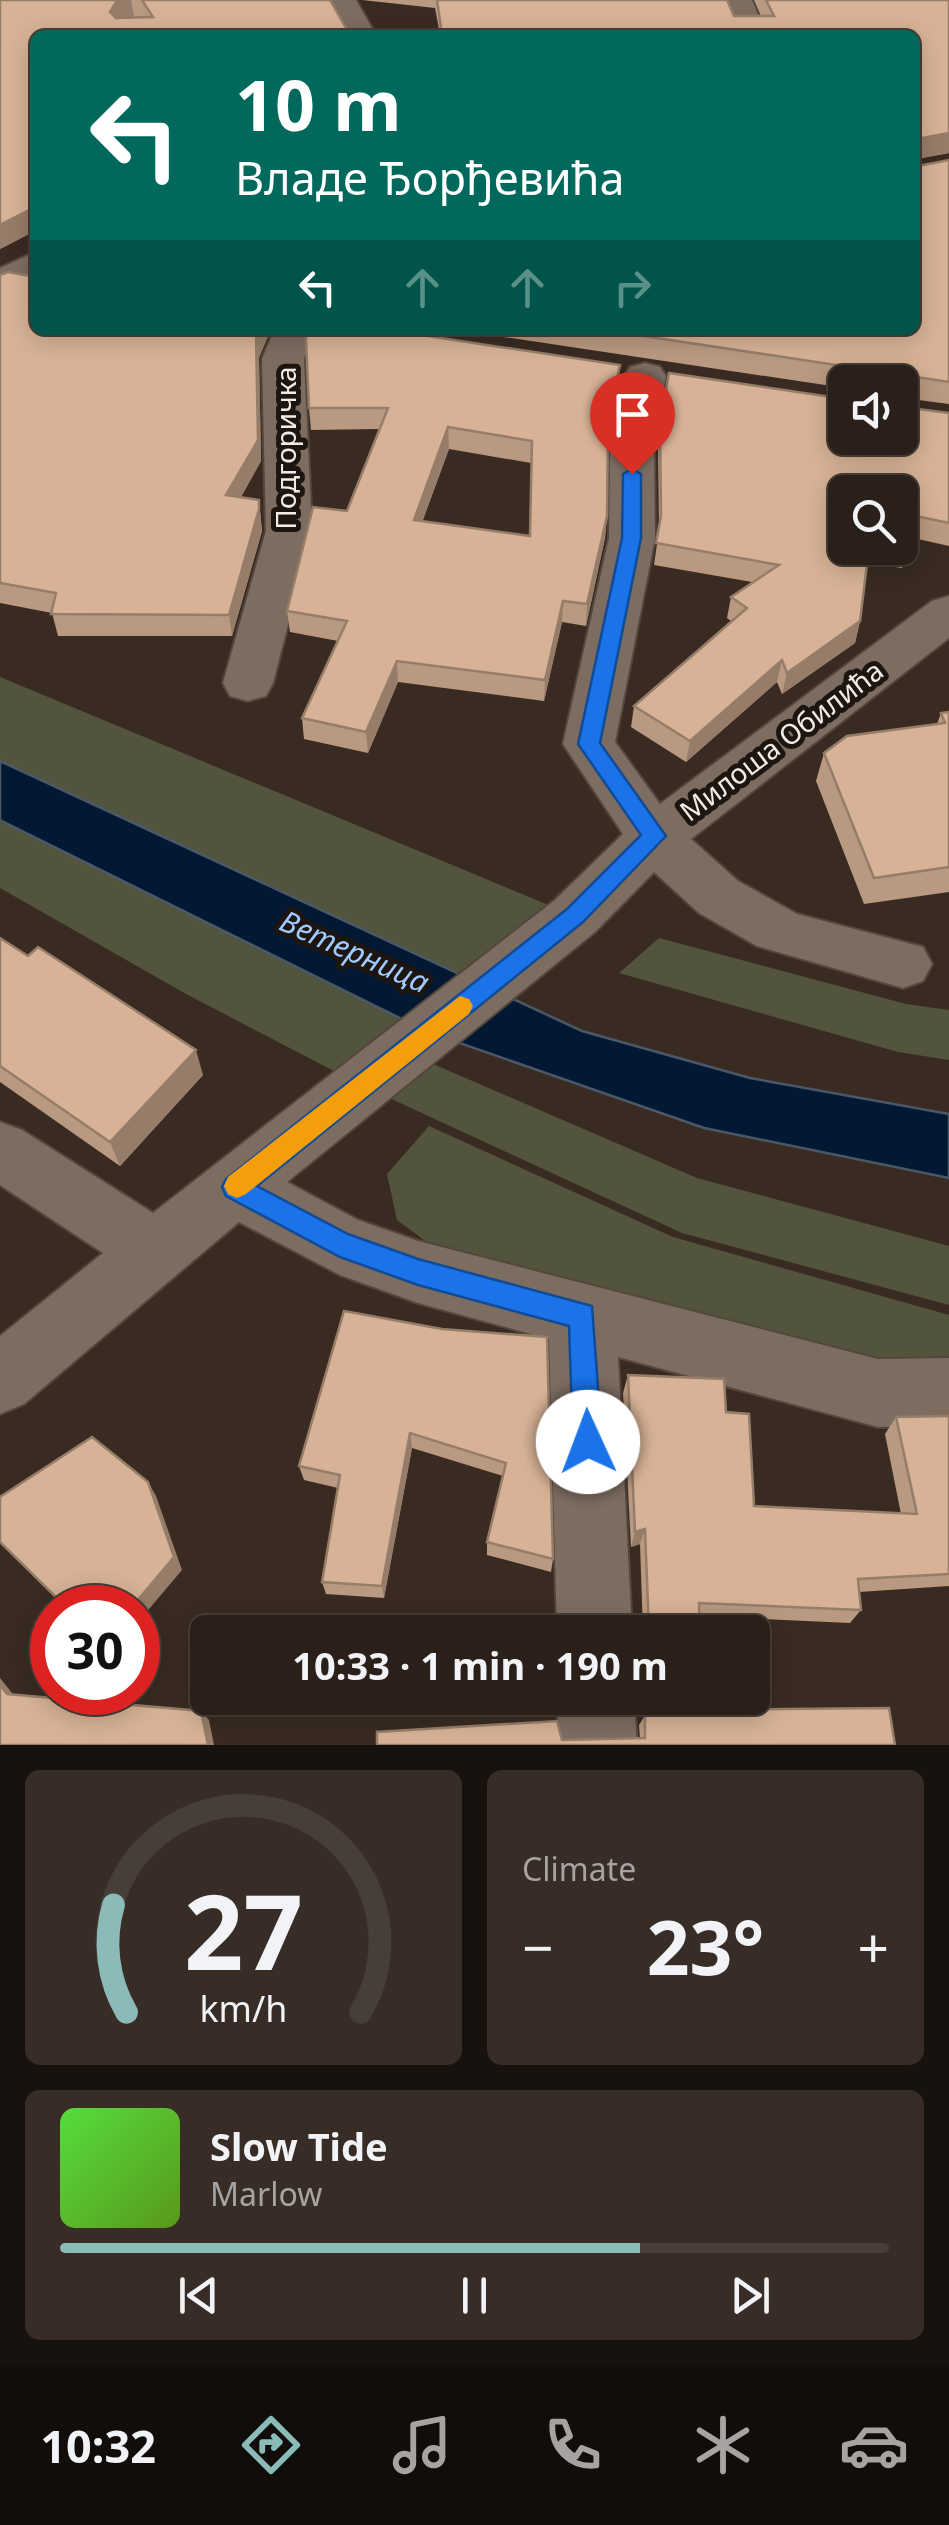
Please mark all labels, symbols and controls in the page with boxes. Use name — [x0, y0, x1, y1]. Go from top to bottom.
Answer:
text: 10 m — [235, 56, 402, 152]
icon: left — [70, 70, 200, 200]
text: Владе Ђорђевића — [235, 147, 625, 208]
icon: left — [290, 260, 345, 315]
icon: ahead — [395, 260, 450, 315]
icon: ahead — [500, 260, 555, 315]
icon: right — [605, 260, 660, 315]
map controls — [828, 365, 918, 565]
button: sound — [828, 365, 918, 455]
street label: Подгоричка — [266, 366, 304, 530]
pin — [590, 372, 675, 475]
icon: arrive — [605, 387, 660, 442]
button: search — [828, 475, 918, 565]
street label: Милоша Обилића — [671, 651, 891, 829]
water label: Ветерница — [274, 900, 436, 1002]
position arrow — [536, 1390, 640, 1494]
speed limit sign: 30 — [30, 1585, 160, 1715]
text: 10:33 · 1 min · 190 m — [292, 1639, 668, 1691]
text: Climate — [522, 1847, 636, 1890]
text: 27 — [184, 1859, 303, 2000]
text: 23° — [647, 1895, 764, 1997]
text: − — [522, 1909, 553, 1984]
text: + — [858, 1909, 889, 1984]
text: km/h — [200, 1984, 287, 2032]
text: Slow Tide — [210, 2120, 388, 2172]
text: Marlow — [210, 2172, 322, 2215]
icon: previous — [171, 2268, 226, 2323]
icon: pause — [447, 2268, 502, 2323]
icon: next — [723, 2268, 778, 2323]
icon: directions — [236, 2410, 306, 2480]
icon: music — [387, 2410, 457, 2480]
icon: phone — [538, 2410, 608, 2480]
icon: climate — [688, 2410, 758, 2480]
icon: car — [839, 2410, 909, 2480]
text: 10:32 — [40, 2415, 156, 2476]

